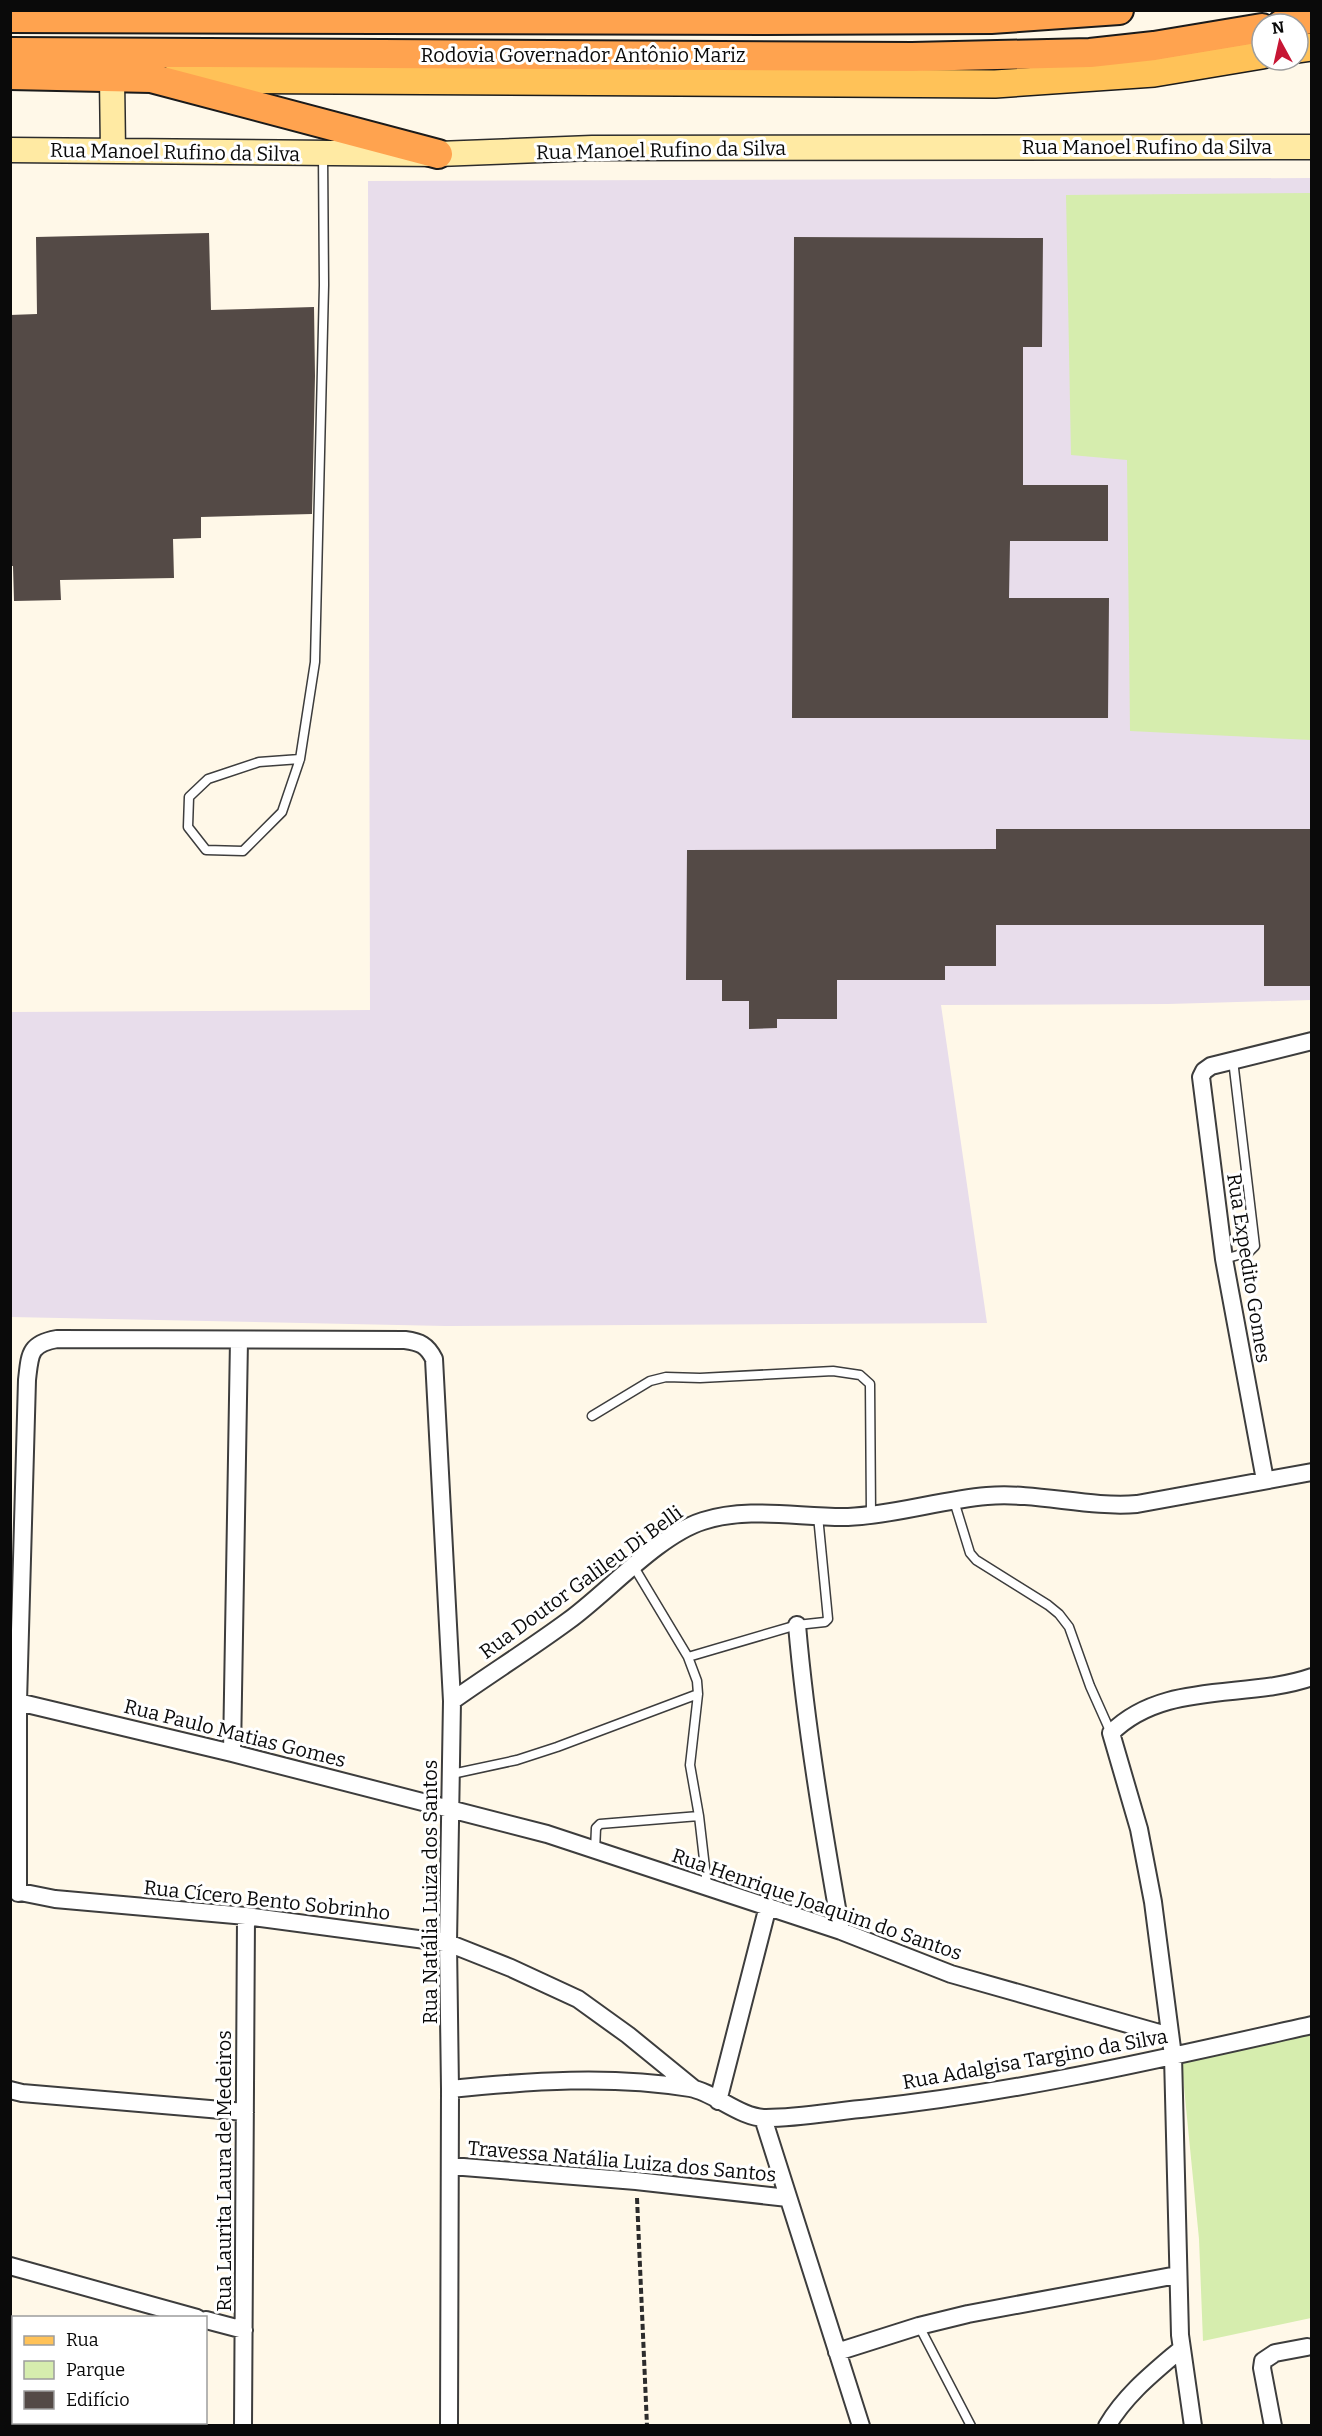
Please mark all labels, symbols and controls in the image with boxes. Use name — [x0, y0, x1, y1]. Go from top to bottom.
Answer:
north arrow — [1250, 12, 1310, 72]
text: N — [1271, 17, 1285, 38]
street label: Rodovia Governador Antônio Mariz — [420, 43, 746, 67]
street label: Rua Manoel Rufino da Silva — [1022, 135, 1272, 159]
street label: Rua Manoel Rufino da Silva — [536, 136, 786, 164]
street label: Rua Manoel Rufino da Silva — [50, 138, 300, 166]
street label: Rua Expedito Gomes — [1222, 1171, 1276, 1365]
street label: Rua Doutor Galileu Di Belli — [475, 1500, 687, 1664]
street label: Rua Paulo Matias Gomes — [122, 1694, 348, 1772]
street label: Rua Natália Luiza dos Santos — [418, 1760, 442, 2024]
street label: Rua Henrique Joaquim do Santos — [669, 1843, 965, 1965]
street label: Rua Cícero Bento Sobrinho — [143, 1875, 391, 1925]
street label: Rua Adalgisa Targino da Silva — [900, 2024, 1170, 2094]
street label: Rua Laurita Laura de Medeiros — [212, 2030, 236, 2312]
street label: Travessa Natália Luiza dos Santos — [467, 2136, 777, 2186]
legend — [12, 2316, 207, 2424]
text: Rua — [66, 2329, 99, 2351]
text: Parque — [66, 2359, 125, 2381]
text: Edifício — [66, 2389, 130, 2411]

